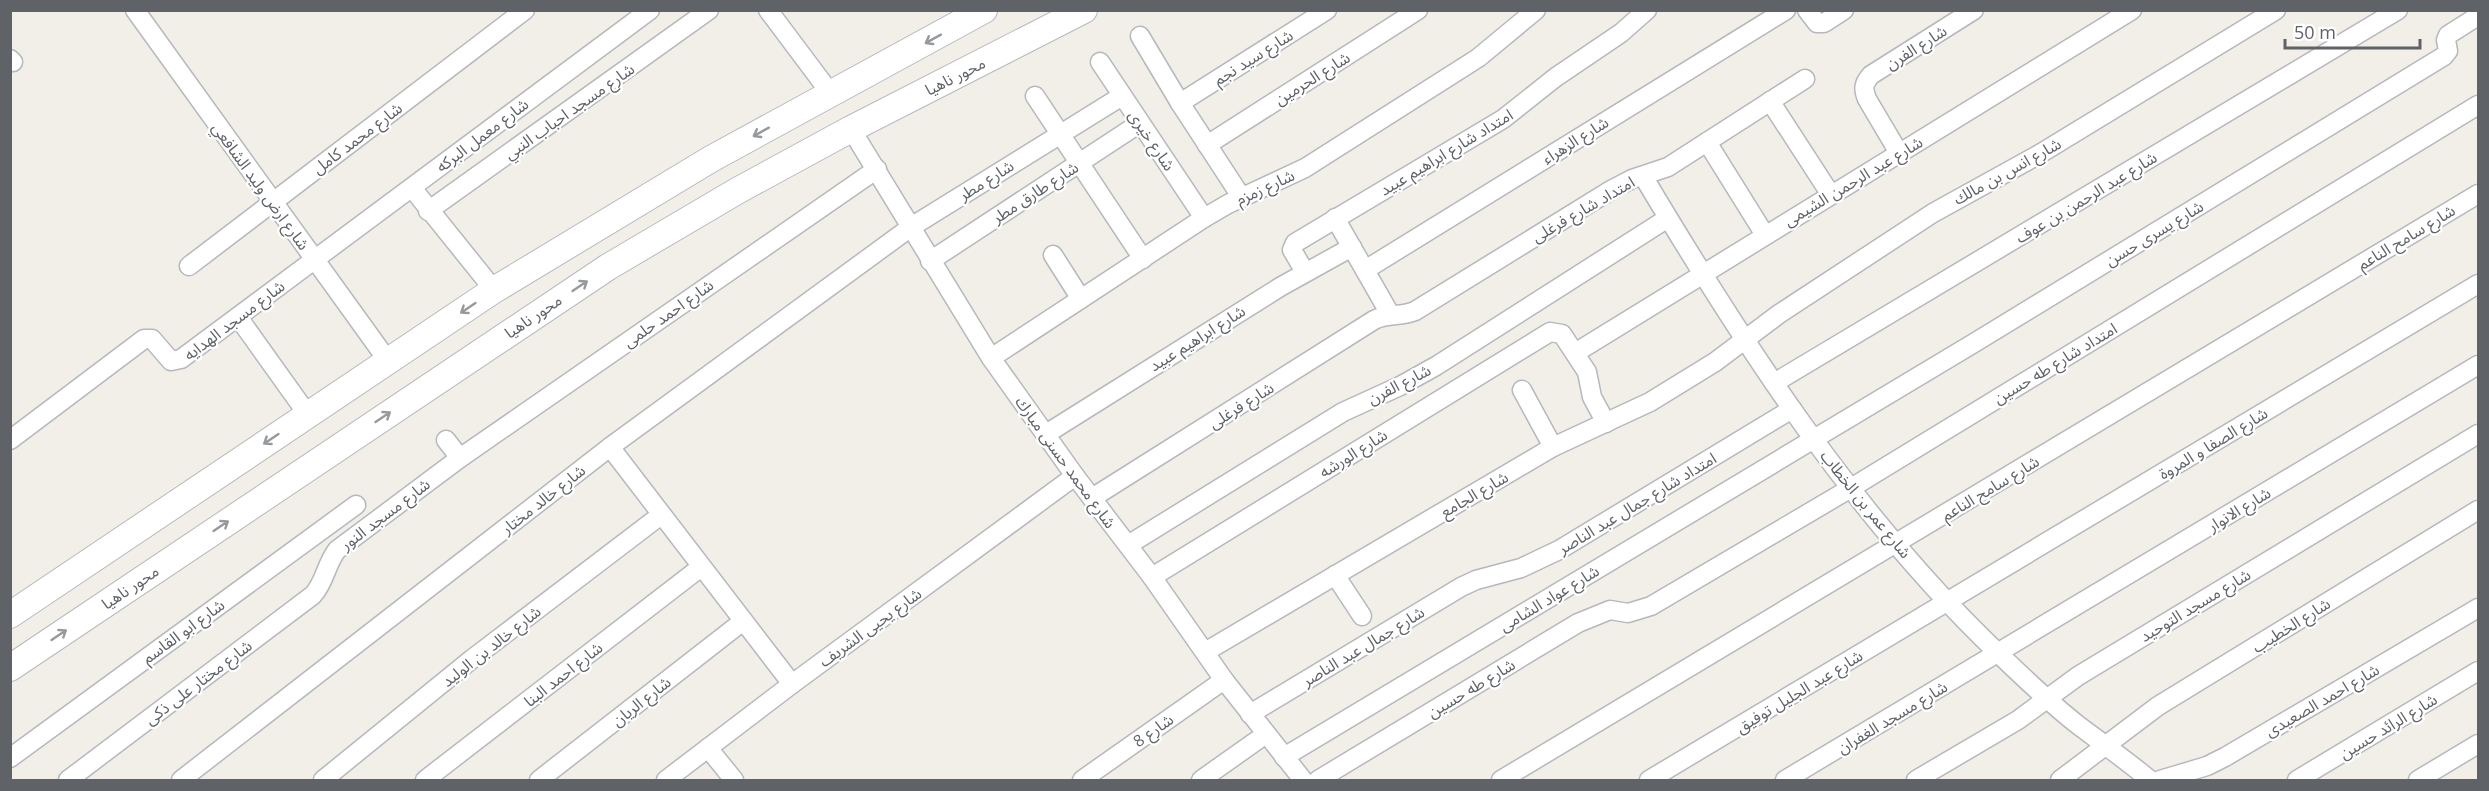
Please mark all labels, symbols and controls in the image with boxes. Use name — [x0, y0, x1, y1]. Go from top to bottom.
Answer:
scale bar — [2285, 12, 2420, 50]
street label: شارع الفرن — [1881, 20, 1952, 76]
text: 50 m — [2294, 20, 2336, 44]
street label: شارع سيد نجم — [1209, 24, 1298, 92]
one-way arrow — [925, 33, 942, 45]
street label: شارع الحرمين — [1270, 46, 1355, 112]
street label: محور ناهيا — [921, 51, 989, 101]
street label: شارع مسجد احباب النبي — [499, 58, 640, 166]
street label: شارع معمل البركه — [431, 93, 534, 179]
street label: شارع محمد كامل — [308, 97, 408, 181]
street label: امتداد شارع ابراهيم عبيد — [1375, 103, 1518, 202]
street label: شارع خيرى — [1122, 105, 1180, 176]
street label: شارع الزهراء — [1538, 111, 1613, 171]
street label: شارع ارض وليد الشافعي — [206, 118, 315, 256]
one-way arrow — [753, 127, 771, 138]
street label: شارع عبد الرحمن الشيمى — [1779, 131, 1928, 233]
street label: شارع انس بن مالك — [1949, 132, 2066, 211]
street label: شارع عبد الرحمن بن عوف — [2011, 146, 2162, 250]
street label: شارع مطر — [953, 154, 1019, 208]
street label: شارع طارق مطر — [987, 156, 1084, 230]
street label: شارع زمزم — [1232, 164, 1299, 212]
street label: امتداد شارع فرغلى — [1528, 171, 1639, 249]
street label: شارع يسرى حسن — [2101, 195, 2208, 273]
street label: شارع سامح الناعم — [2353, 199, 2460, 277]
street label: شارع احمد حلمى — [618, 274, 719, 354]
street label: شارع مسجد الهدايه — [179, 275, 290, 367]
one-way arrow — [571, 280, 587, 292]
street label: محور ناهيا — [500, 289, 566, 343]
street label: شارع ابراهيم عبيد — [1145, 300, 1250, 378]
one-way arrow — [460, 301, 477, 314]
street label: امتداد شارع طه حسين — [1989, 317, 2122, 410]
street label: شارع الفرن — [1363, 359, 1435, 411]
street label: شارع فرغلى — [1204, 376, 1279, 435]
street label: شارع محمد حسنى مبارك — [1009, 391, 1121, 534]
street label: شارع الصفا و المروة — [2154, 402, 2273, 486]
one-way arrow — [374, 411, 391, 424]
street label: شارع الورشه — [1315, 423, 1392, 484]
one-way arrow — [263, 433, 280, 446]
street label: شارع عمر بن الخطاب — [1814, 445, 1917, 564]
street label: امتداد شارع جمال عبد الناصر — [1553, 447, 1721, 561]
street label: شارع سامح الناعم — [1937, 450, 2044, 528]
street label: شارع خالد مختار — [496, 459, 591, 541]
street label: شارع الجامع — [1436, 466, 1513, 524]
street label: شارع مسجد النور — [335, 473, 436, 557]
street label: شارع الانوار — [2202, 482, 2276, 539]
one-way arrow — [212, 520, 228, 532]
street label: شارع عواد الشامى — [1495, 559, 1604, 638]
street label: محور ناهيا — [97, 560, 163, 614]
street label: شارع مسجد التوحيد — [2136, 563, 2256, 648]
street label: شارع يحيى الشريف — [814, 582, 927, 673]
street label: شارع الخطيب — [2248, 592, 2335, 659]
street label: شارع ابو القاسم — [137, 594, 230, 670]
street label: شارع خالد بن الوليد — [437, 600, 547, 693]
street label: شارع جمال عبد الناصر — [1297, 601, 1429, 693]
one-way arrow — [50, 629, 67, 641]
street label: شارع مختار على ذكى — [140, 634, 257, 731]
street label: شارع احمد البنا — [519, 636, 608, 713]
street label: شارع عبد الجليل توفيق — [1731, 644, 1868, 739]
street label: شارع طه حسين — [1423, 653, 1520, 725]
street label: شارع احمد الصعيدى — [2261, 658, 2384, 743]
street label: شارع الريان — [607, 671, 676, 733]
street label: شارع مسجد الغفران — [1833, 675, 1952, 760]
street label: شارع الرائد حسين — [2335, 688, 2442, 766]
street label: شارع 8 — [1128, 708, 1179, 753]

